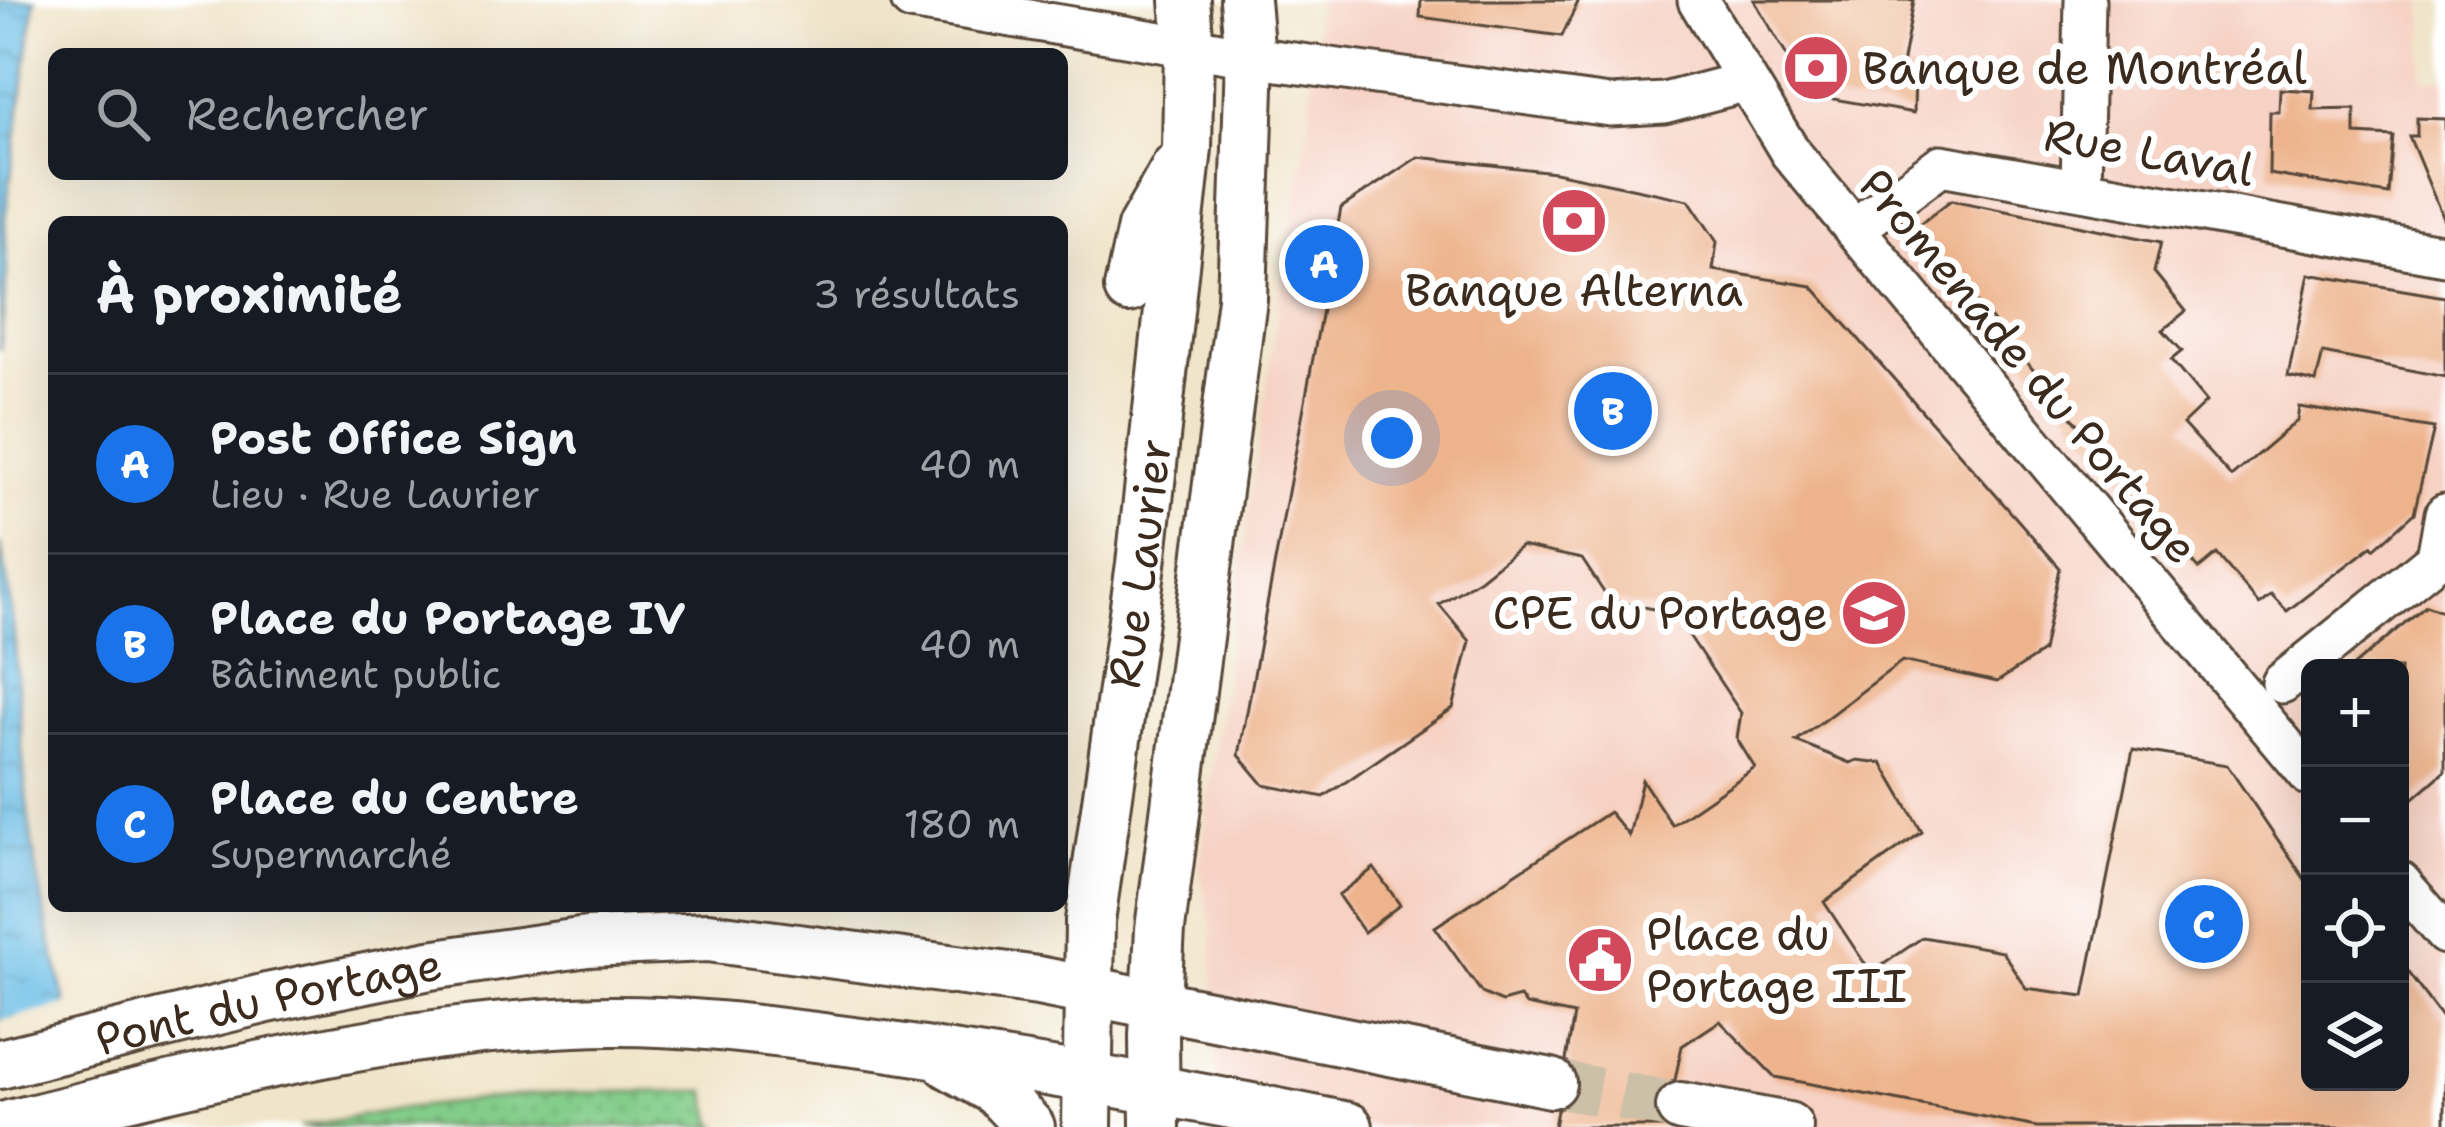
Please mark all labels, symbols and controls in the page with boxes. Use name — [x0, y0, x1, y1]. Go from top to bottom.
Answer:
bank icon: Banque de Montréal — [1781, 33, 1851, 103]
place label: Banque de Montréal — [1862, 38, 2307, 98]
search box — [48, 48, 1068, 180]
icon: search — [90, 81, 156, 147]
text: Rechercher — [186, 84, 429, 144]
street label: Rue Laval — [2040, 104, 2259, 200]
street label: Promenade du Portage — [1846, 156, 2212, 576]
bank icon: Banque Alterna — [1539, 186, 1609, 256]
pin: A — [1285, 219, 1363, 309]
text: À proximité — [96, 260, 403, 328]
place label: Banque Alterna — [1405, 260, 1743, 320]
text: 3 résultats — [813, 268, 1020, 320]
pin: B — [1574, 366, 1652, 456]
text: Post Office Sign — [210, 408, 577, 468]
your location — [1362, 408, 1422, 468]
street label: Rue Laurier — [1094, 435, 1185, 692]
text: A — [120, 438, 150, 490]
text: 40 m — [919, 438, 1020, 490]
text: Lieu · Rue Laurier — [210, 468, 540, 520]
school or university icon: CPE du Portage — [1839, 578, 1909, 648]
place label: CPE du Portage — [1492, 583, 1828, 643]
text: Place du Portage IV — [210, 588, 685, 648]
text: B — [123, 618, 147, 670]
text: 40 m — [919, 618, 1020, 670]
text: Bâtiment public — [210, 648, 501, 700]
map controls — [2301, 659, 2409, 1091]
button: + — [2301, 659, 2409, 767]
button: − — [2301, 767, 2409, 875]
text: Place du Centre — [210, 768, 579, 828]
text: C — [123, 798, 147, 850]
text: 180 m — [904, 798, 1020, 850]
text: Supermarché — [210, 828, 452, 880]
button: locate — [2301, 875, 2409, 983]
pin: C — [2165, 879, 2243, 969]
place label: Place du Portage III — [1646, 904, 1907, 1016]
public building icon: Place du Portage III — [1565, 925, 1635, 995]
street label: Pont du Portage — [89, 933, 447, 1069]
button: layers — [2301, 983, 2409, 1091]

